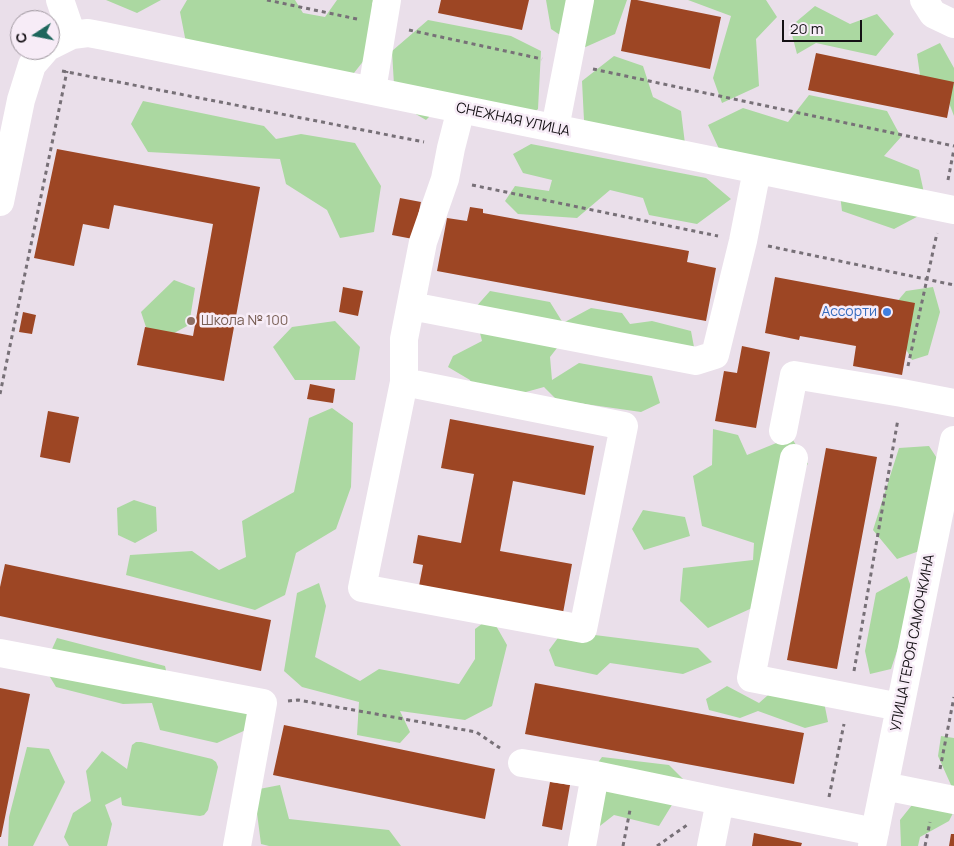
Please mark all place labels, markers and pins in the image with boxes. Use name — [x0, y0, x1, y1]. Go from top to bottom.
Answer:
place label: Ассорти — [821, 304, 877, 320]
marker: Ассорти — [881, 306, 893, 318]
place label: Школа № 100 — [201, 313, 288, 329]
marker: Школа № 100 — [185, 315, 197, 327]

